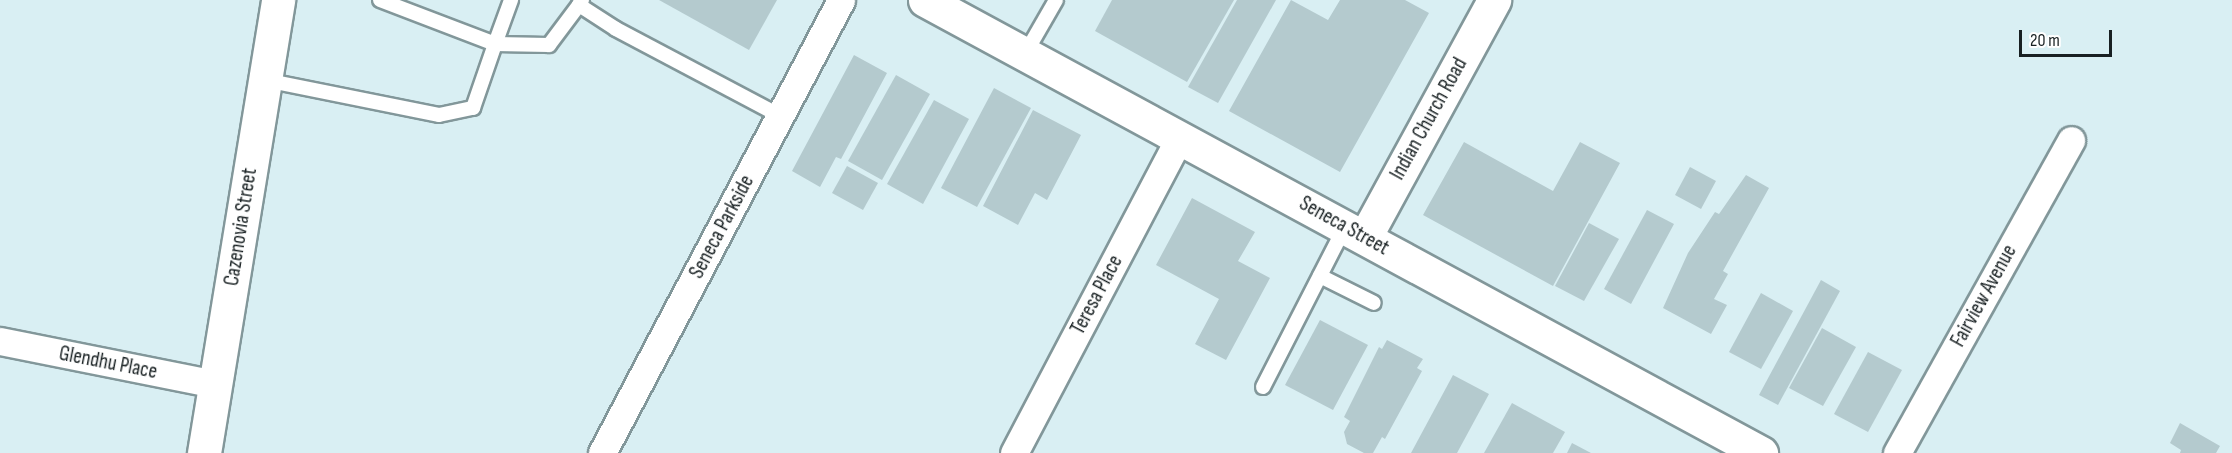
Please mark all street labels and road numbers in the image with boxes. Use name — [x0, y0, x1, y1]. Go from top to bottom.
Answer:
street label: Indian Church Road — [1385, 54, 1473, 184]
street label: Cazenovia Street — [219, 166, 263, 288]
street label: Seneca Parkside — [684, 171, 760, 283]
street label: Seneca Street — [1295, 191, 1393, 261]
street label: Fairview Avenue — [1946, 241, 2022, 351]
street label: Teresa Place — [1066, 251, 1128, 339]
street label: Glendhu Place — [57, 341, 159, 385]

